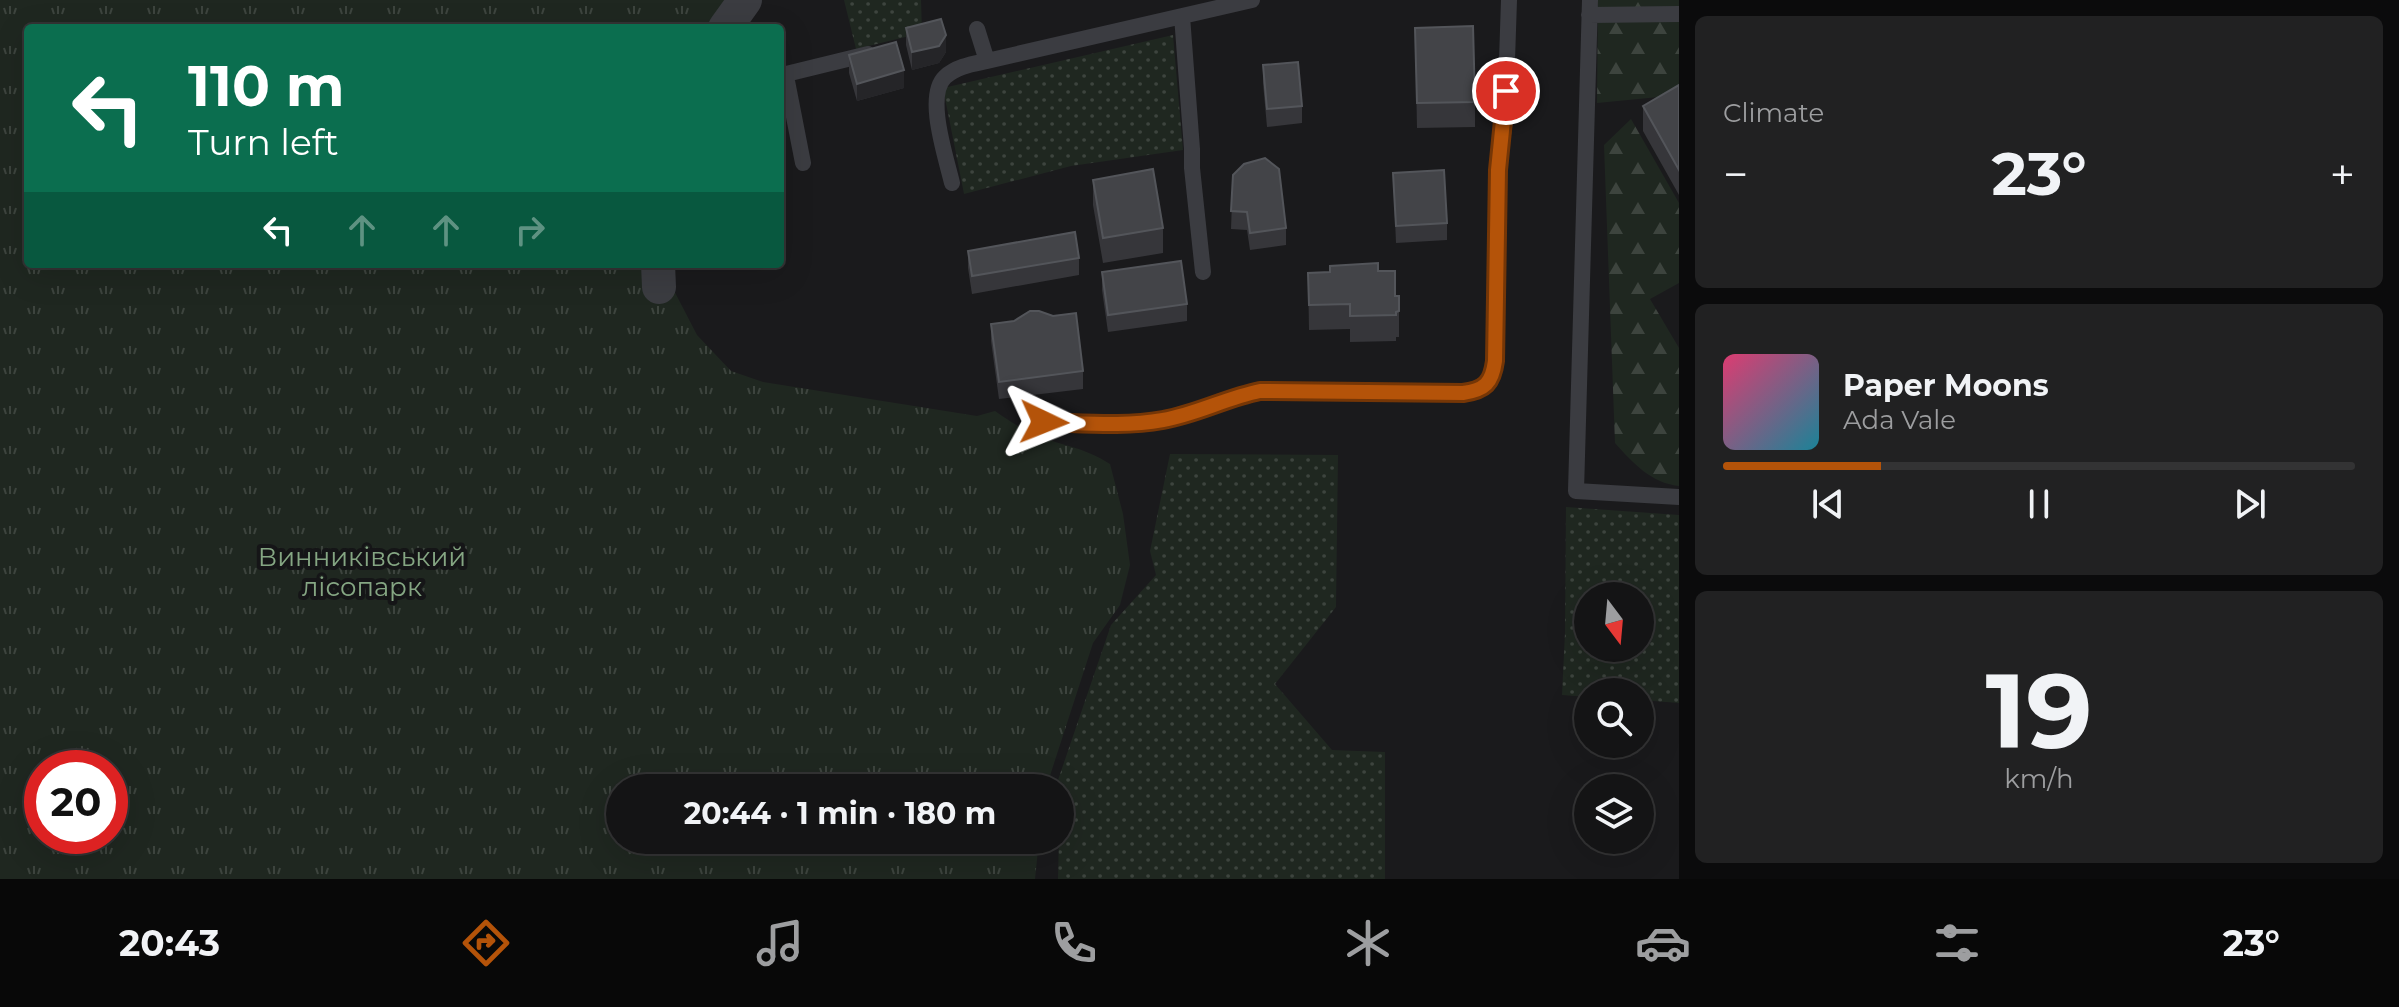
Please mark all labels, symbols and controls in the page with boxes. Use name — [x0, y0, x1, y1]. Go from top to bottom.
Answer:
text: 110 m — [188, 52, 345, 120]
icon: left — [56, 56, 160, 160]
pin — [1472, 57, 1540, 125]
icon: arrive — [1484, 69, 1528, 113]
text: Climate — [1723, 97, 1824, 129]
text: Turn left — [188, 120, 339, 164]
text: 23° — [1991, 137, 2087, 210]
text: − — [1723, 147, 1748, 201]
text: + — [2330, 147, 2355, 201]
icon: left — [256, 208, 300, 252]
icon: ahead — [340, 208, 384, 252]
icon: ahead — [424, 208, 468, 252]
icon: right — [508, 208, 552, 252]
text: Paper Moons — [1843, 367, 2049, 404]
position arrow — [1002, 380, 1086, 464]
text: Ada Vale — [1843, 404, 1956, 436]
icon: previous — [1806, 482, 1850, 526]
icon: pause — [2017, 482, 2061, 526]
icon: next — [2228, 482, 2272, 526]
park label: Винниківський лісопарк — [258, 541, 466, 603]
north arrow — [1574, 582, 1654, 662]
map controls — [1574, 582, 1654, 854]
text: 19 — [1985, 647, 2093, 774]
button: search — [1574, 678, 1654, 758]
speed limit sign: 20 — [24, 750, 128, 854]
text: km/h — [2004, 763, 2074, 795]
button: layers — [1574, 774, 1654, 854]
text: 20:44 · 1 min · 180 m — [684, 795, 996, 832]
icon: directions — [458, 915, 514, 971]
icon: music — [752, 915, 808, 971]
icon: phone — [1046, 915, 1102, 971]
icon: climate — [1340, 915, 1396, 971]
icon: car — [1635, 915, 1691, 971]
icon: filters — [1929, 915, 1985, 971]
text: 20:43 — [119, 921, 220, 965]
text: 23° — [2223, 921, 2280, 965]

